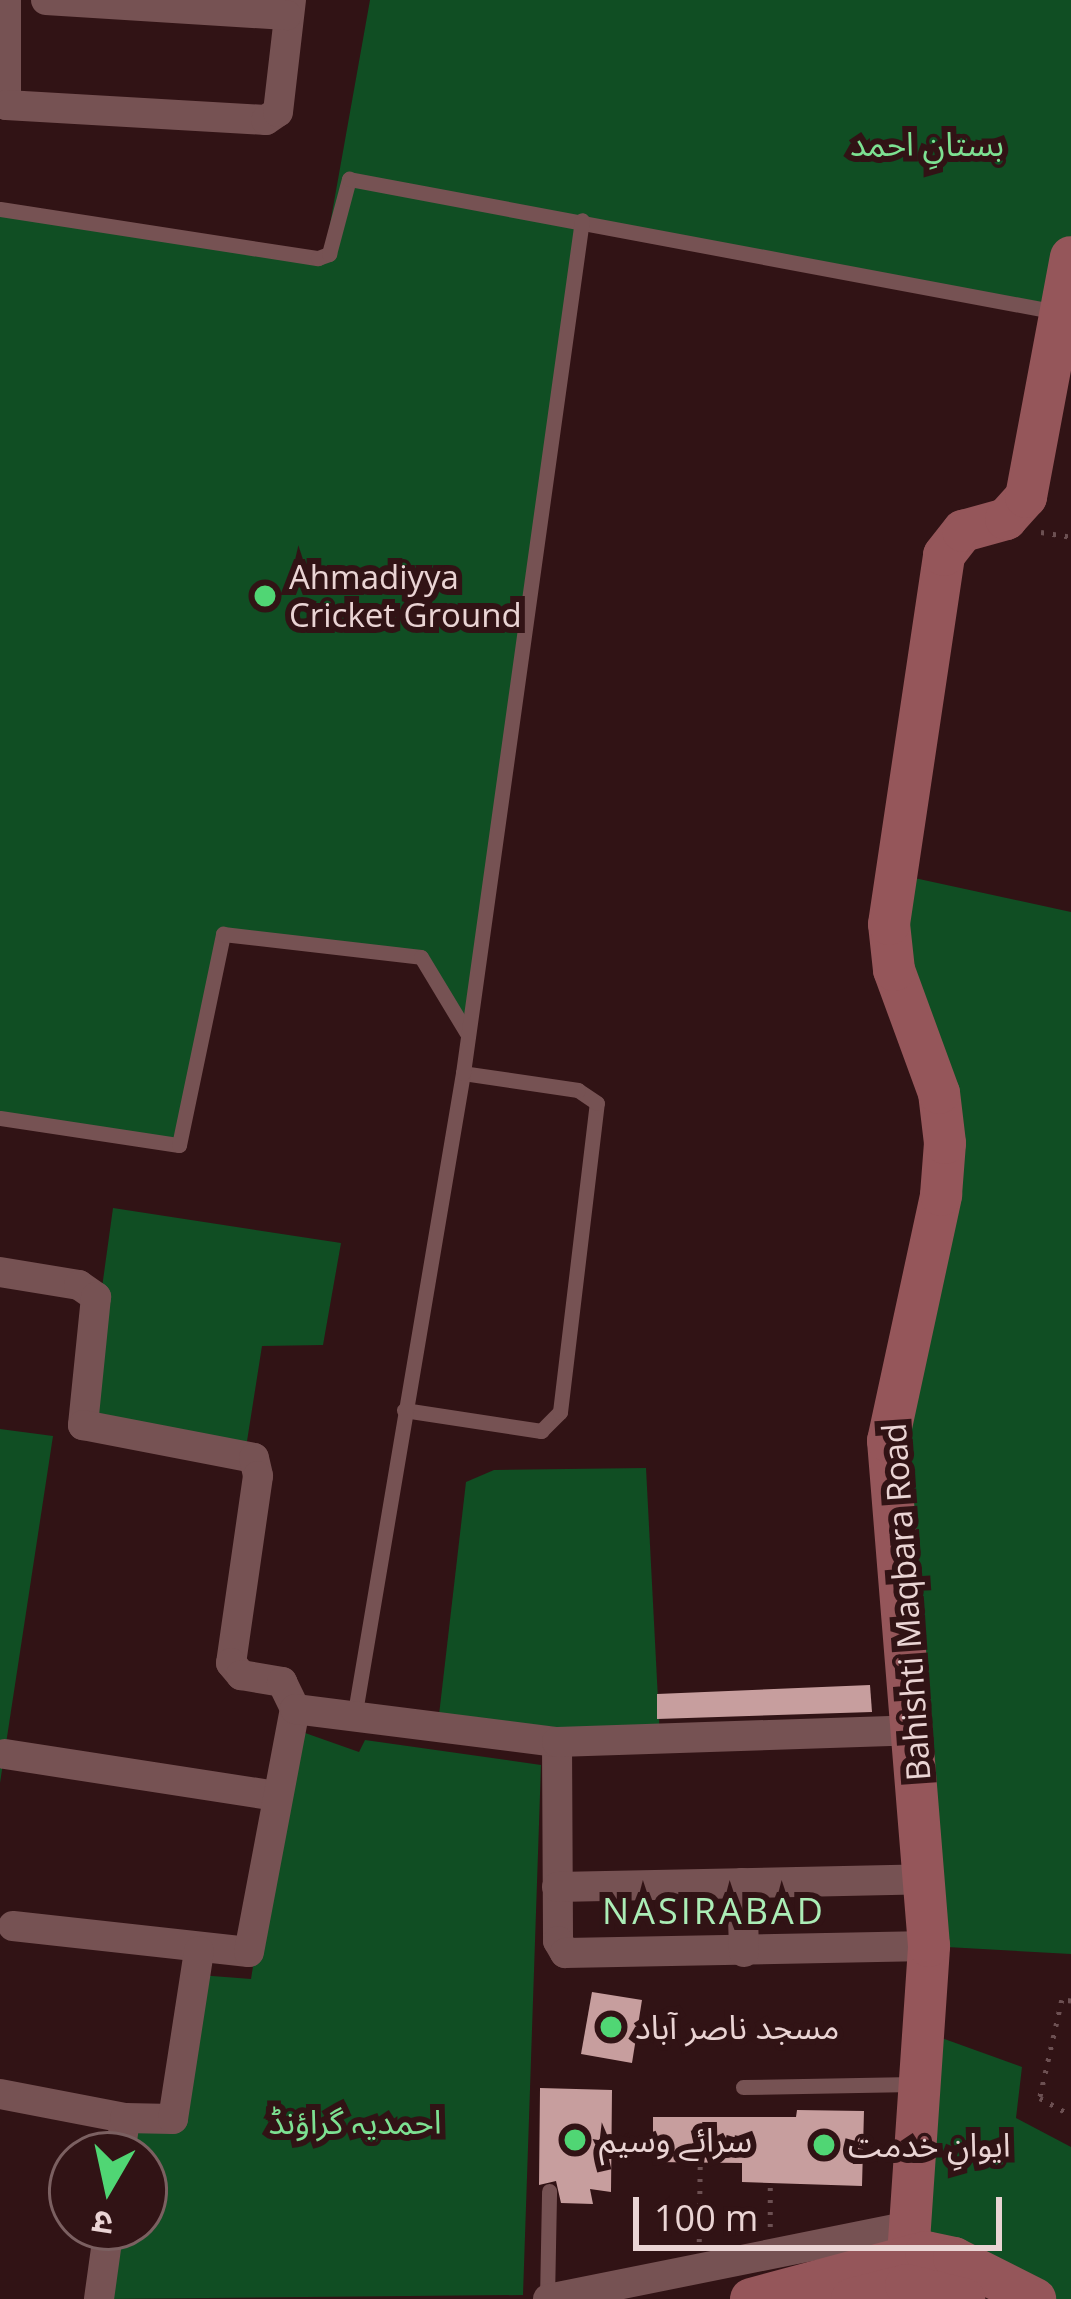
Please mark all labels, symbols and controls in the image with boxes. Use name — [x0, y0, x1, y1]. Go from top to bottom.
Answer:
park label: بستانِ احمد — [850, 124, 1004, 164]
place label: Ahmadiyya Cricket Ground — [289, 557, 522, 635]
marker: Ahmadiyya Cricket Ground — [252, 583, 278, 609]
street label: Bahishti Maqbara Road — [874, 1422, 938, 1782]
district label: NASIRABAD — [602, 1889, 826, 1933]
place label: مسجد ناصر آباد — [635, 2007, 839, 2047]
marker: مسجد ناصر آباد — [598, 2014, 624, 2040]
park label: احمدیہ گراؤنڈ — [268, 2102, 442, 2142]
place label: سرائے وسیم — [599, 2120, 752, 2160]
place label: ایوانِ خدمت — [848, 2125, 1011, 2165]
marker: سرائے وسیم — [562, 2127, 588, 2153]
north arrow — [48, 2131, 168, 2251]
marker: ایوانِ خدمت — [811, 2132, 837, 2158]
scale bar — [639, 2173, 1008, 2247]
text: 100 m — [654, 2193, 758, 2242]
text: उ — [90, 2200, 116, 2248]

